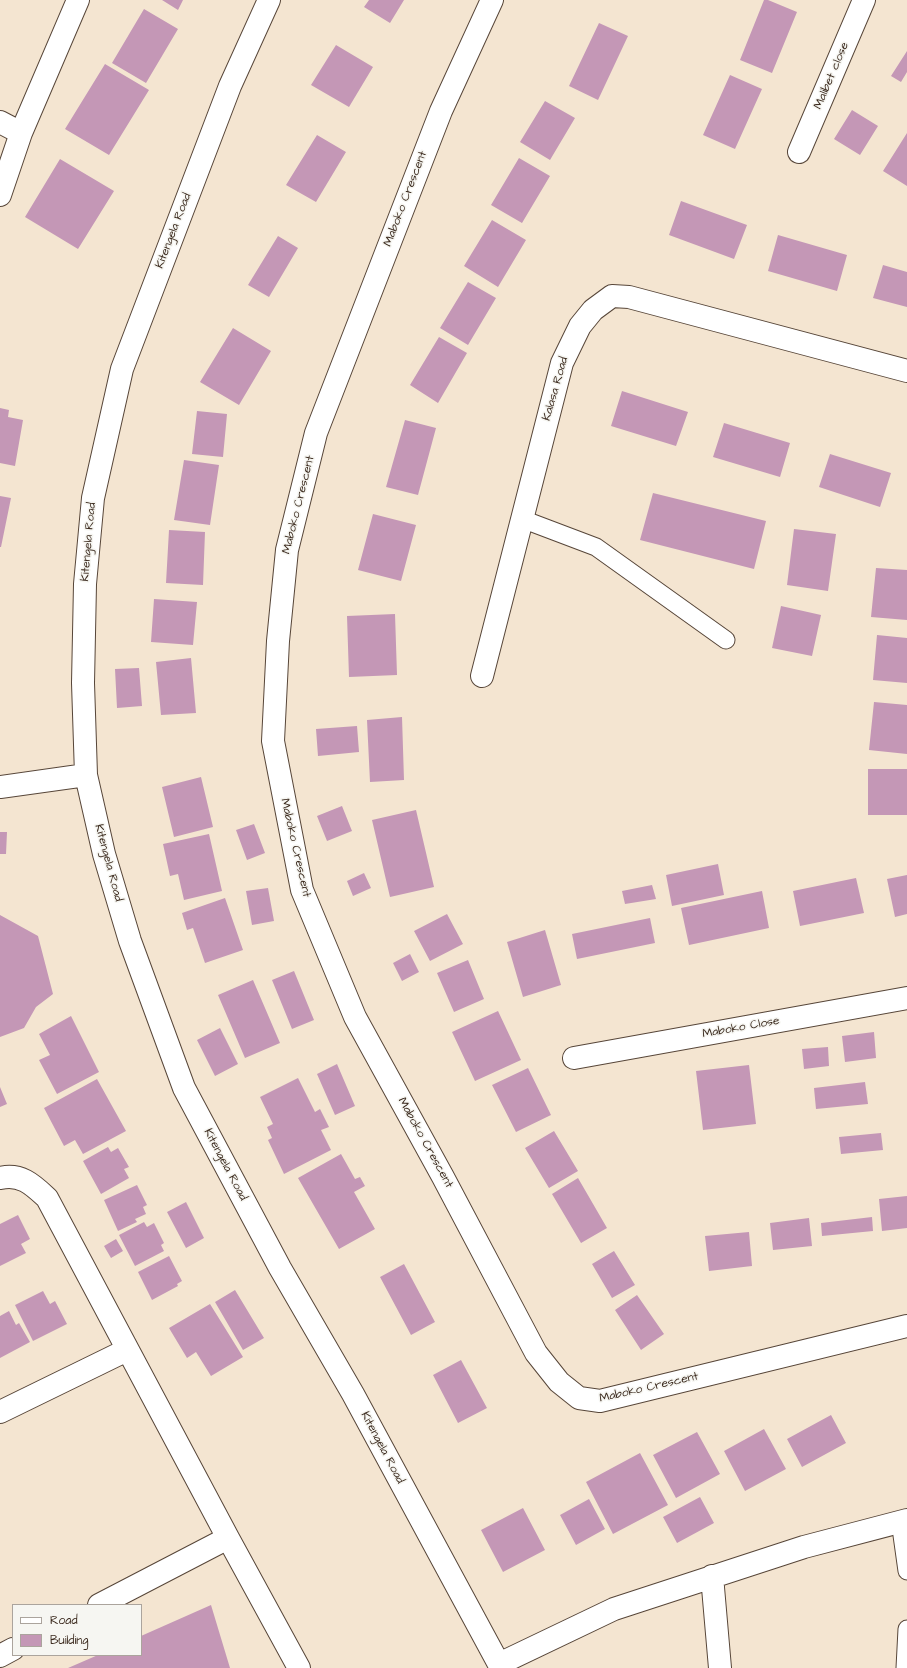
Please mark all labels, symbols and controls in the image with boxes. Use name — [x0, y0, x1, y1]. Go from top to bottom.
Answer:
street label: Malibet close — [811, 40, 853, 112]
street label: Maboko Crescent — [381, 149, 431, 249]
street label: Kitengela Road — [153, 191, 195, 271]
street label: Kalasa Road — [540, 355, 572, 423]
street label: Maboko Crescent — [280, 454, 318, 556]
street label: Kitengela Road — [78, 502, 100, 582]
street label: Maboko Crescent — [277, 797, 313, 899]
street label: Kitengela Road — [91, 823, 125, 903]
street label: Maboko Close — [701, 1014, 781, 1042]
street label: Maboko Crescent — [394, 1095, 456, 1191]
street label: Kitengela Road — [200, 1127, 250, 1203]
street label: Maboko Crescent — [598, 1370, 700, 1406]
street label: Kitengela Road — [357, 1410, 407, 1486]
legend — [12, 1604, 142, 1656]
text: Road — [50, 1612, 78, 1629]
text: Building — [50, 1632, 88, 1649]

